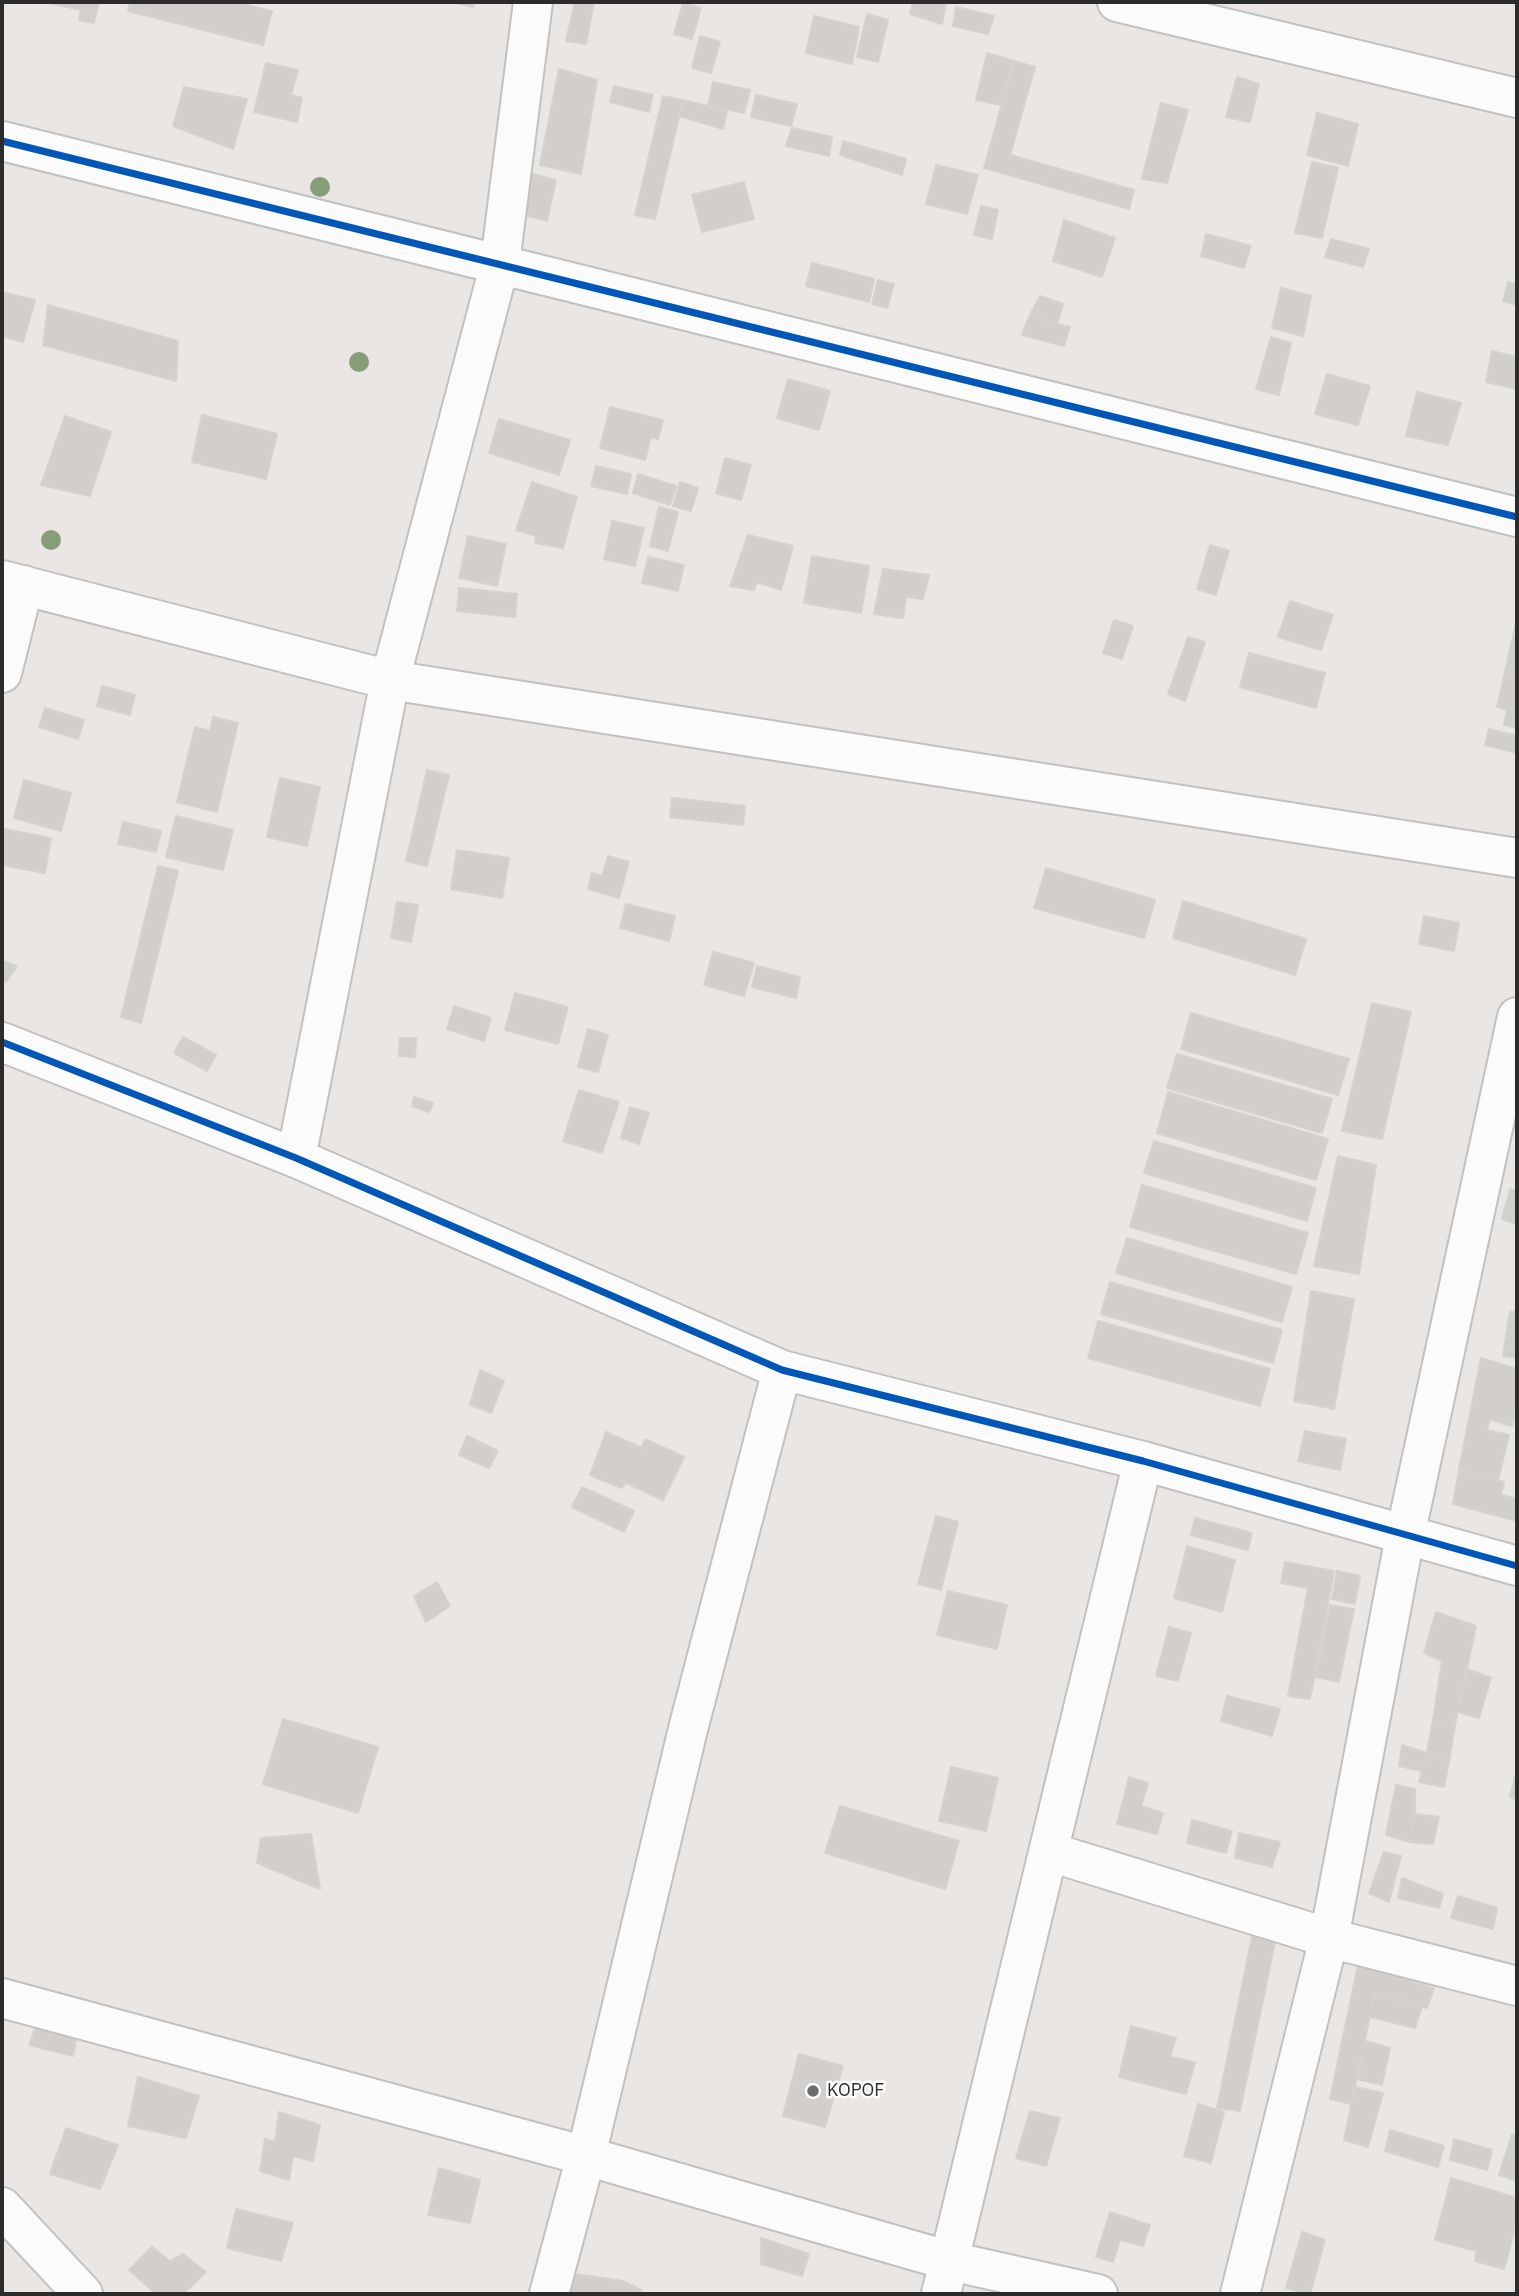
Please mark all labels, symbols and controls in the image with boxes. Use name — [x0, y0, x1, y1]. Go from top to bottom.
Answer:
place label: KOPOF — [827, 2080, 884, 2102]
marker: KOPOF — [805, 2083, 821, 2099]

